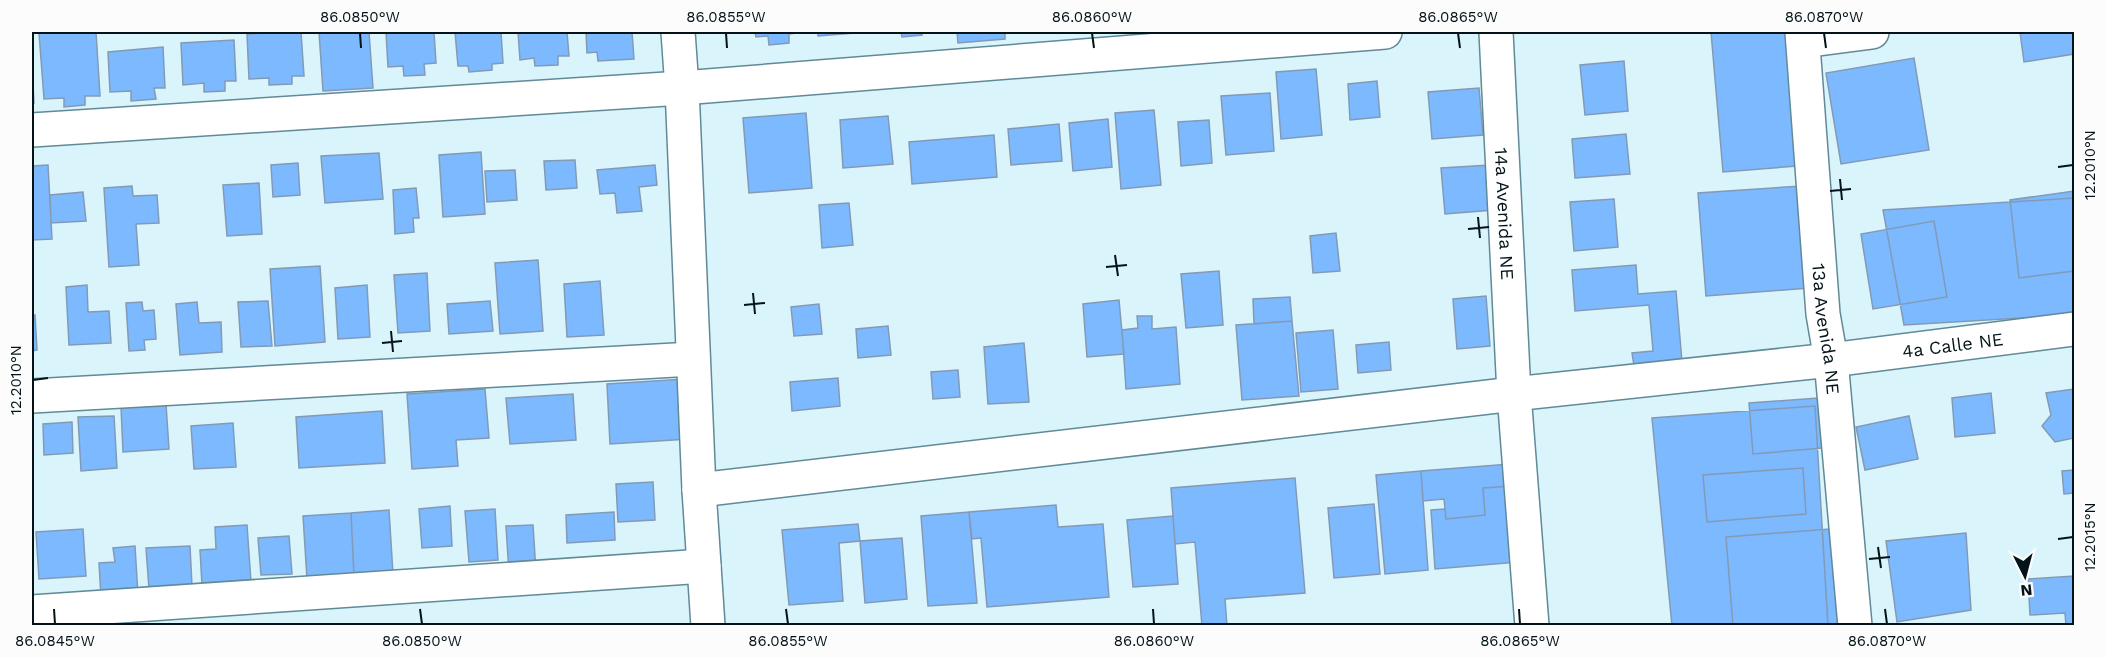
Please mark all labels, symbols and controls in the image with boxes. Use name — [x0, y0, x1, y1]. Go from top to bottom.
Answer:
text: 86.0850°W — [320, 8, 400, 26]
text: 86.0855°W — [686, 8, 766, 26]
text: 86.0860°W — [1052, 8, 1132, 26]
text: 86.0865°W — [1418, 8, 1498, 26]
text: 86.0870°W — [1785, 8, 1863, 26]
text: 12.2010°N — [2081, 130, 2099, 200]
street label: 14a Avenida NE — [1491, 147, 1519, 280]
street label: 13a Avenida NE — [1809, 263, 1845, 395]
street label: 4a Calle NE — [1901, 328, 2004, 361]
text: 12.2010°N — [7, 345, 25, 415]
text: 12.2015°N — [2081, 502, 2099, 572]
north arrow — [1995, 546, 2055, 606]
text: N — [2020, 580, 2033, 600]
text: 86.0845°W — [15, 632, 95, 650]
text: 86.0850°W — [382, 632, 462, 650]
text: 86.0855°W — [748, 632, 828, 650]
text: 86.0860°W — [1114, 632, 1194, 650]
text: 86.0865°W — [1480, 632, 1560, 650]
text: 86.0870°W — [1848, 632, 1926, 650]

